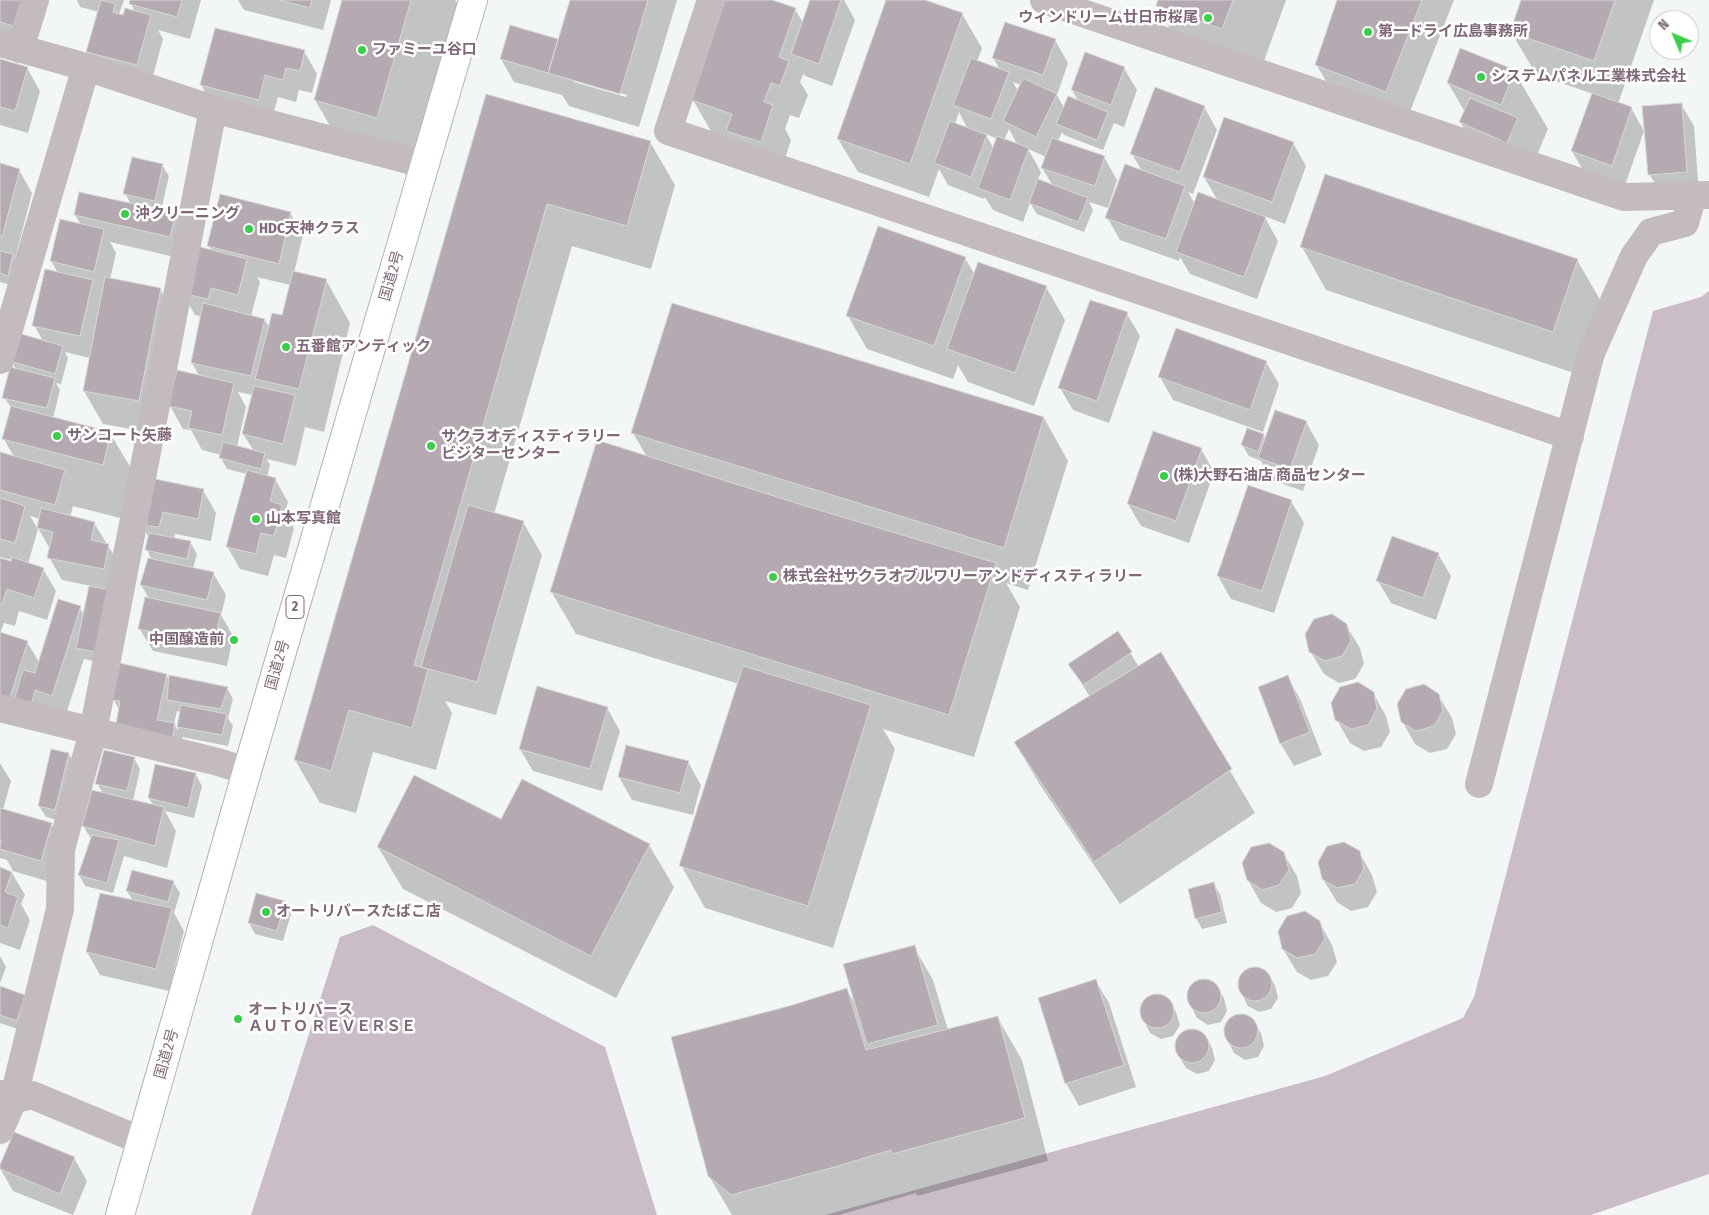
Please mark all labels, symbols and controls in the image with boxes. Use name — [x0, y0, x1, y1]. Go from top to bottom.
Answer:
place label: ウィンドリーム廿日市桜尾 — [1018, 9, 1198, 27]
north arrow — [1649, 10, 1699, 60]
marker: ウィンドリーム廿日市桜尾 — [1202, 12, 1214, 24]
text: N — [1655, 16, 1673, 34]
place label: 第一ドライ広島事務所 — [1378, 23, 1528, 41]
marker: 第一ドライ広島事務所 — [1362, 26, 1374, 38]
place label: ファミーユ谷口 — [372, 41, 477, 59]
marker: ファミーユ谷口 — [356, 44, 368, 56]
place label: システムパネル工業株式会社 — [1491, 68, 1686, 86]
marker: システムパネル工業株式会社 — [1475, 71, 1487, 83]
place label: 沖クリーニング — [135, 205, 240, 223]
marker: 沖クリーニング — [119, 208, 131, 220]
place label: HDC天神クラス — [259, 220, 360, 238]
marker: HDC天神クラス — [243, 223, 255, 235]
street label: 国道2号 — [376, 249, 408, 303]
place label: 五番館アンティック — [296, 338, 431, 356]
marker: 五番館アンティック — [280, 341, 292, 353]
place label: サンコート矢藤 — [67, 427, 172, 445]
place label: サクラオディスティラリー ビジターセンター — [441, 428, 621, 463]
marker: サンコート矢藤 — [51, 430, 63, 442]
marker: サクラオディスティラリー ビジターセンター — [425, 440, 437, 452]
place label: (株)大野石油店 商品センター — [1174, 467, 1366, 485]
marker: (株)大野石油店 商品センター — [1158, 470, 1170, 482]
place label: 山本写真館 — [266, 510, 341, 528]
marker: 山本写真館 — [250, 513, 262, 525]
place label: 株式会社サクラオブルワリーアンドディスティラリー — [783, 568, 1143, 586]
marker: 株式会社サクラオブルワリーアンドディスティラリー — [767, 571, 779, 583]
road number: 2 — [286, 596, 304, 618]
place label: 中国醸造前 — [149, 631, 224, 649]
marker: 中国醸造前 — [228, 634, 240, 646]
street label: 国道2号 — [262, 638, 294, 692]
place label: オートリバースたばこ店 — [276, 903, 441, 921]
marker: オートリバースたばこ店 — [260, 906, 272, 918]
place label: オートリバース ＡＵＴＯ ＲＥＶＥＲＳＥ — [248, 1001, 416, 1036]
marker: オートリバース ＡＵＴＯ ＲＥＶＥＲＳＥ — [232, 1013, 244, 1025]
street label: 国道2号 — [151, 1027, 183, 1081]

